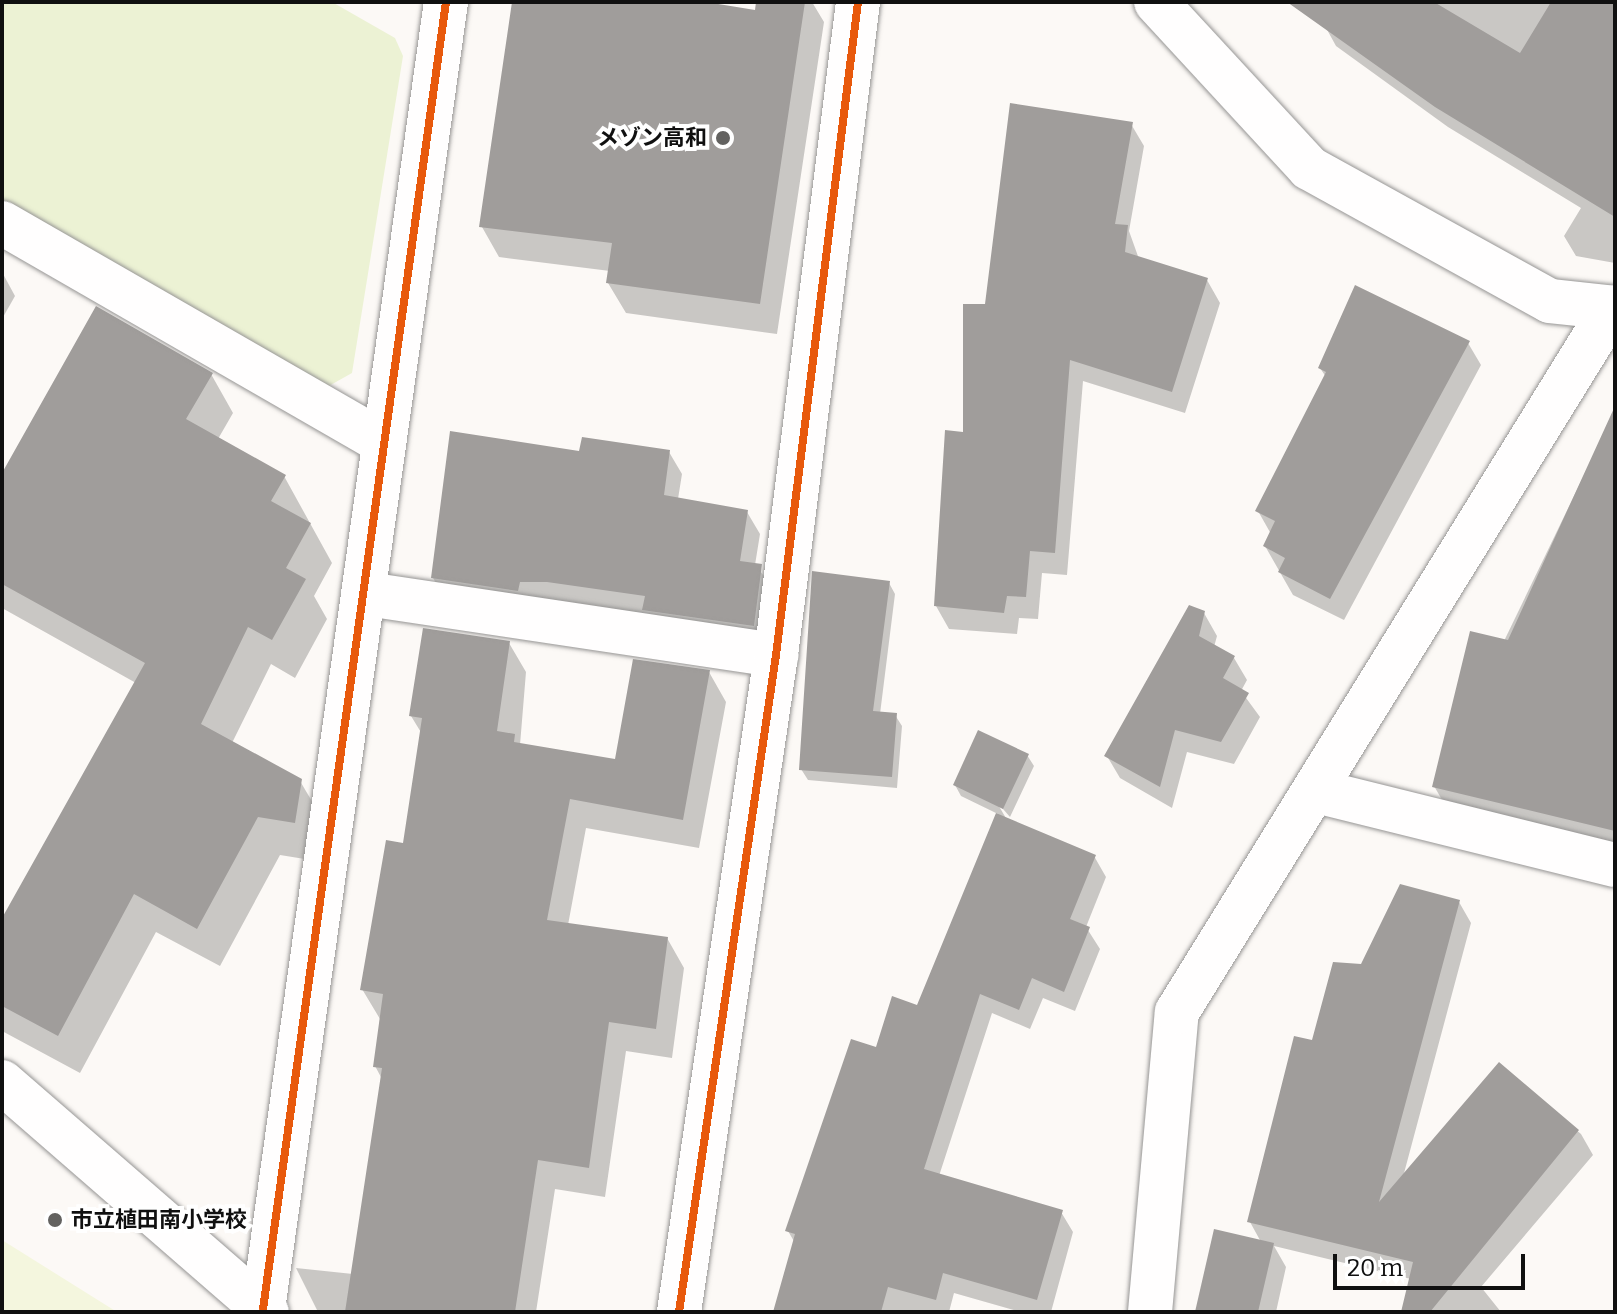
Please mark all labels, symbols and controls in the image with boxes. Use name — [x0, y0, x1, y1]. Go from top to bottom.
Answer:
place label: メゾン高和 — [597, 125, 707, 151]
marker: メゾン高和 — [714, 129, 732, 147]
place label: 市立植田南小学校 — [71, 1207, 247, 1233]
marker: 市立植田南小学校 — [46, 1211, 64, 1229]
scale bar — [1337, 1238, 1529, 1288]
text: 20 m — [1347, 1254, 1403, 1282]

